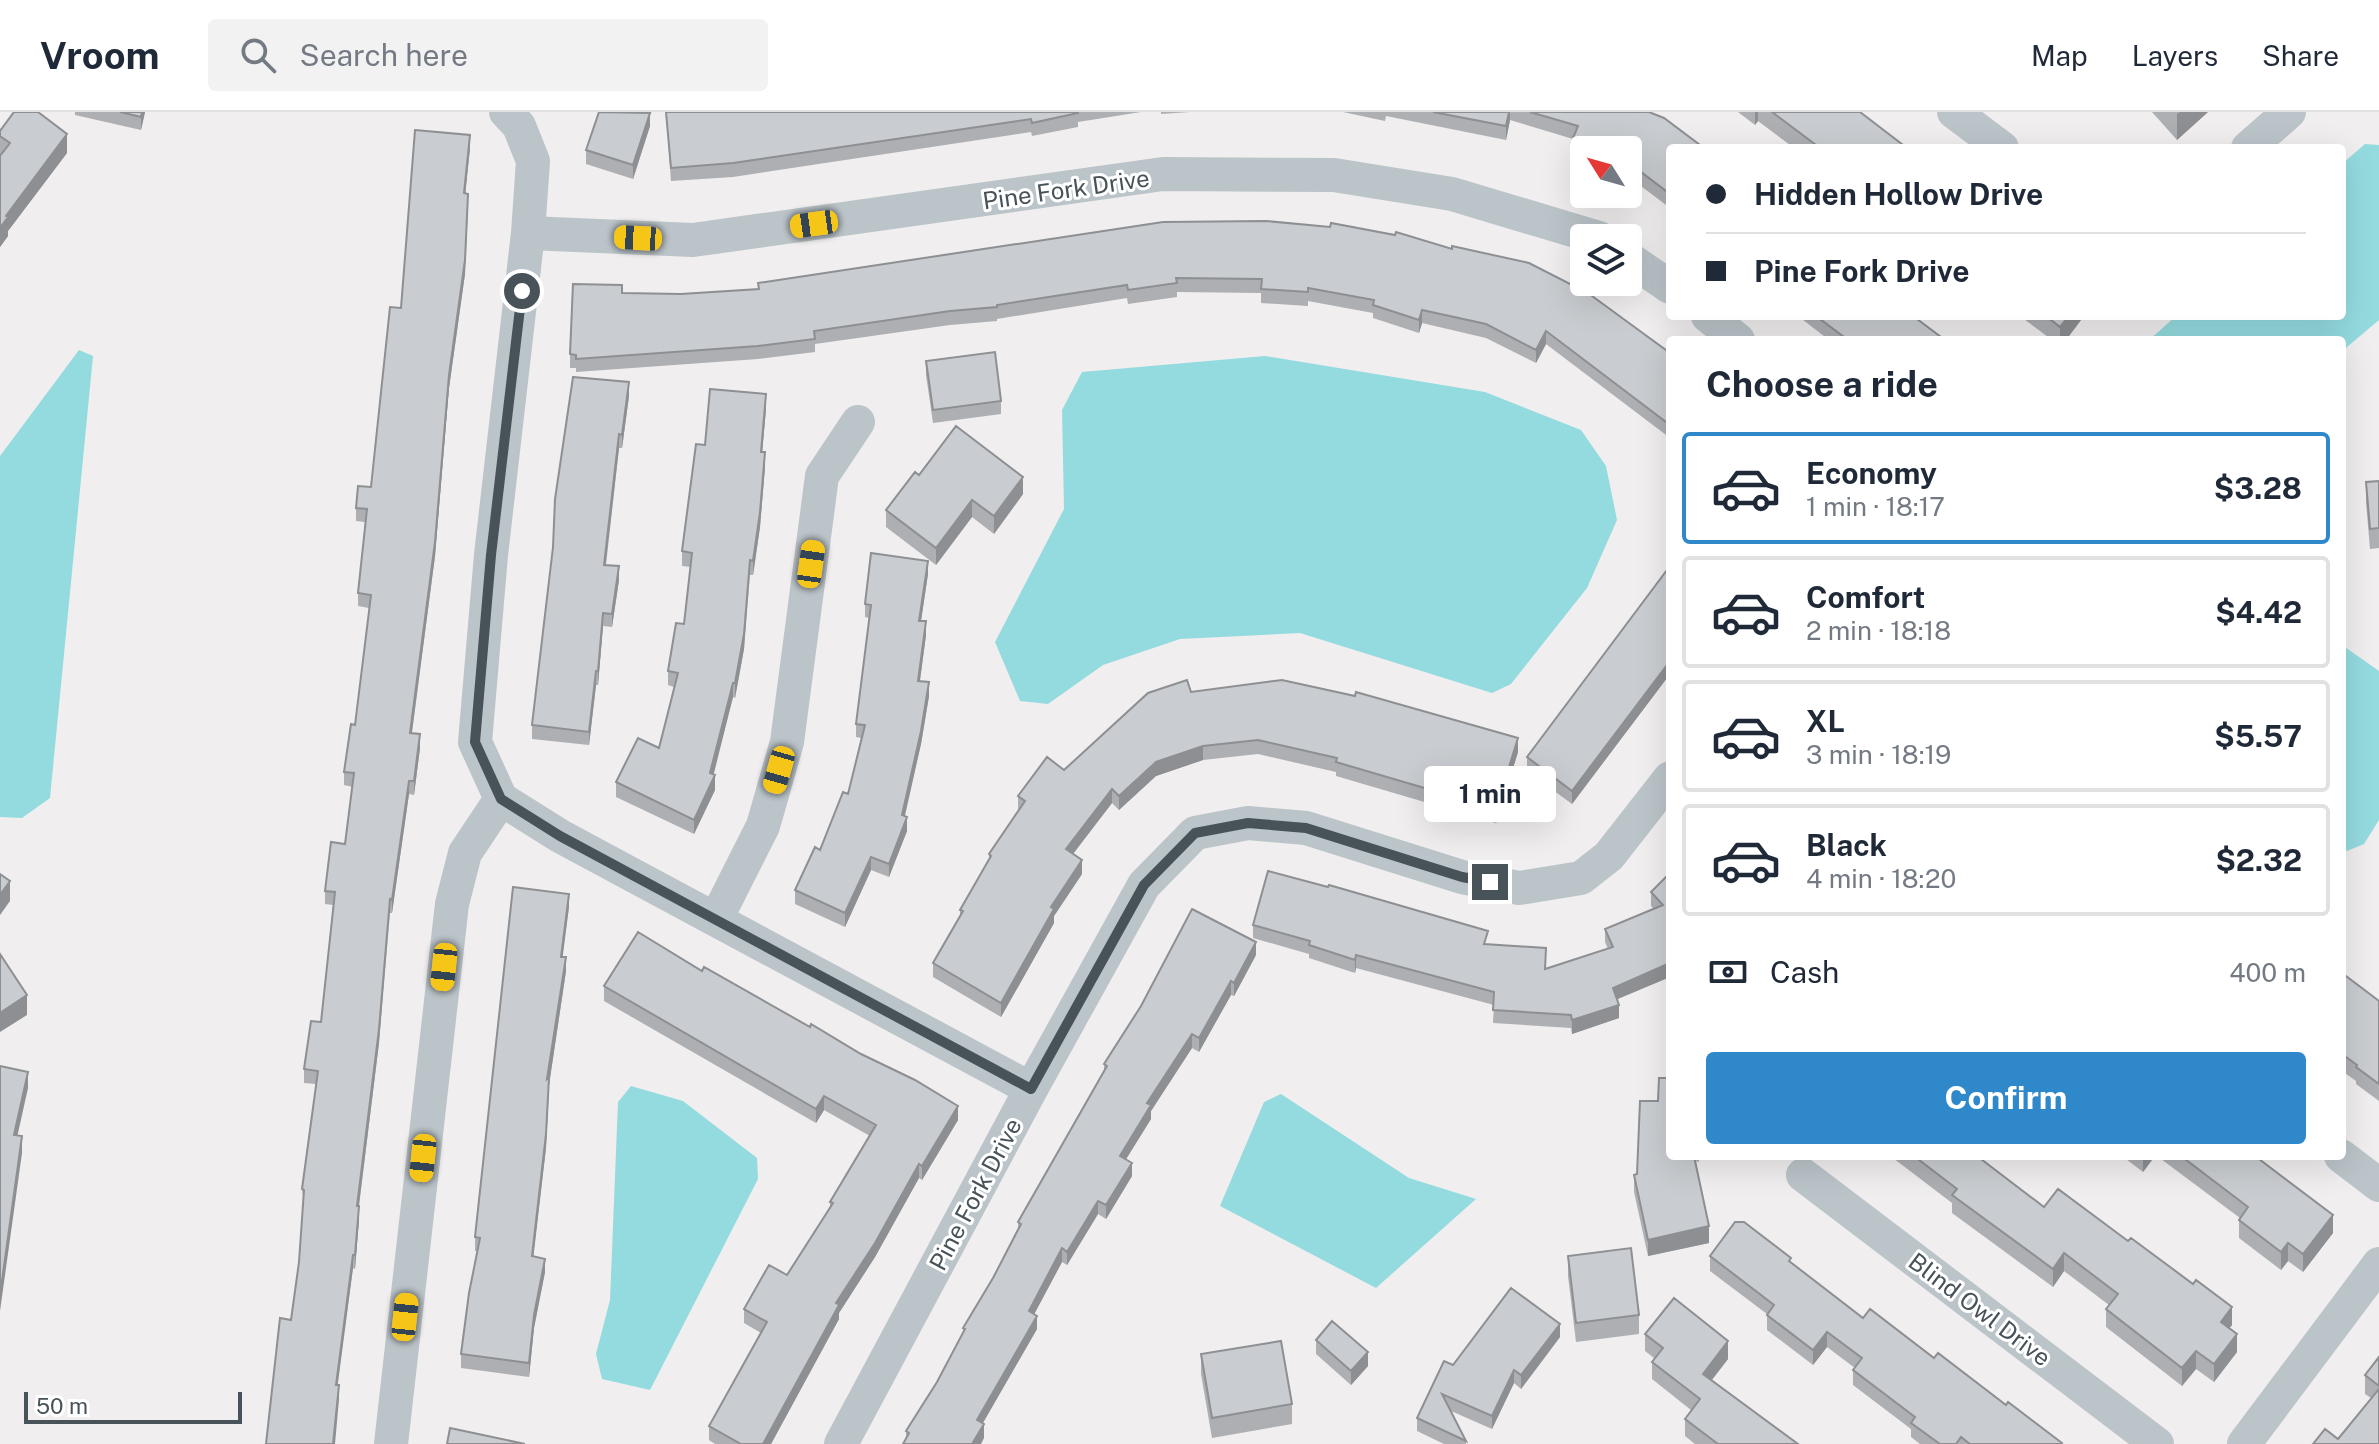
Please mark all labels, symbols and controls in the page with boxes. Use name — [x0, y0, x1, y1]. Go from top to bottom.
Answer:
search box — [208, 19, 768, 91]
text: Vroom — [40, 33, 160, 78]
icon: search — [236, 33, 280, 77]
text: Search here — [300, 37, 468, 73]
text: Map — [2031, 39, 2088, 72]
text: Layers — [2132, 39, 2218, 72]
text: Share — [2262, 39, 2339, 72]
north arrow — [1570, 136, 1642, 208]
map controls — [1570, 136, 1642, 296]
street label: Pine Fork Drive — [981, 163, 1151, 215]
text: Hidden Hollow Drive — [1754, 176, 2043, 212]
car — [789, 209, 839, 239]
button: layers — [1570, 224, 1642, 296]
car — [613, 225, 663, 251]
text: Pine Fork Drive — [1754, 253, 1969, 289]
route start — [504, 273, 540, 309]
text: Choose a ride — [1706, 363, 1938, 405]
icon: car — [1710, 452, 1782, 524]
text: Economy — [1806, 455, 1937, 491]
text: $3.28 — [2214, 470, 2302, 506]
text: 1 min · 18:17 — [1806, 491, 1945, 522]
car — [796, 539, 826, 589]
icon: car — [1710, 576, 1782, 648]
text: Comfort — [1806, 579, 1925, 615]
text: $4.42 — [2215, 594, 2302, 630]
text: 2 min · 18:18 — [1806, 615, 1951, 646]
icon: car — [1710, 700, 1782, 772]
text: XL — [1806, 703, 1845, 739]
text: $5.57 — [2214, 718, 2302, 754]
text: 3 min · 18:19 — [1806, 739, 1951, 770]
car — [761, 744, 797, 796]
callout: 1 min — [1424, 766, 1556, 822]
text: 1 min — [1459, 778, 1521, 809]
icon: car — [1710, 824, 1782, 896]
text: Black — [1806, 827, 1887, 863]
text: $2.32 — [2215, 842, 2302, 878]
text: 4 min · 18:20 — [1806, 863, 1956, 894]
route end — [1472, 864, 1508, 900]
car — [430, 942, 458, 992]
icon: cash — [1706, 950, 1750, 994]
text: Cash — [1770, 954, 1839, 990]
text: 400 m — [2229, 957, 2306, 988]
button: Confirm — [1706, 1052, 2306, 1144]
street label: Pine Fork Drive — [923, 1113, 1027, 1275]
car — [409, 1133, 437, 1183]
street label: Blind Owl Drive — [1904, 1247, 2056, 1371]
car — [391, 1292, 419, 1342]
scale bar — [24, 1388, 242, 1424]
text: 50 m — [36, 1393, 88, 1419]

